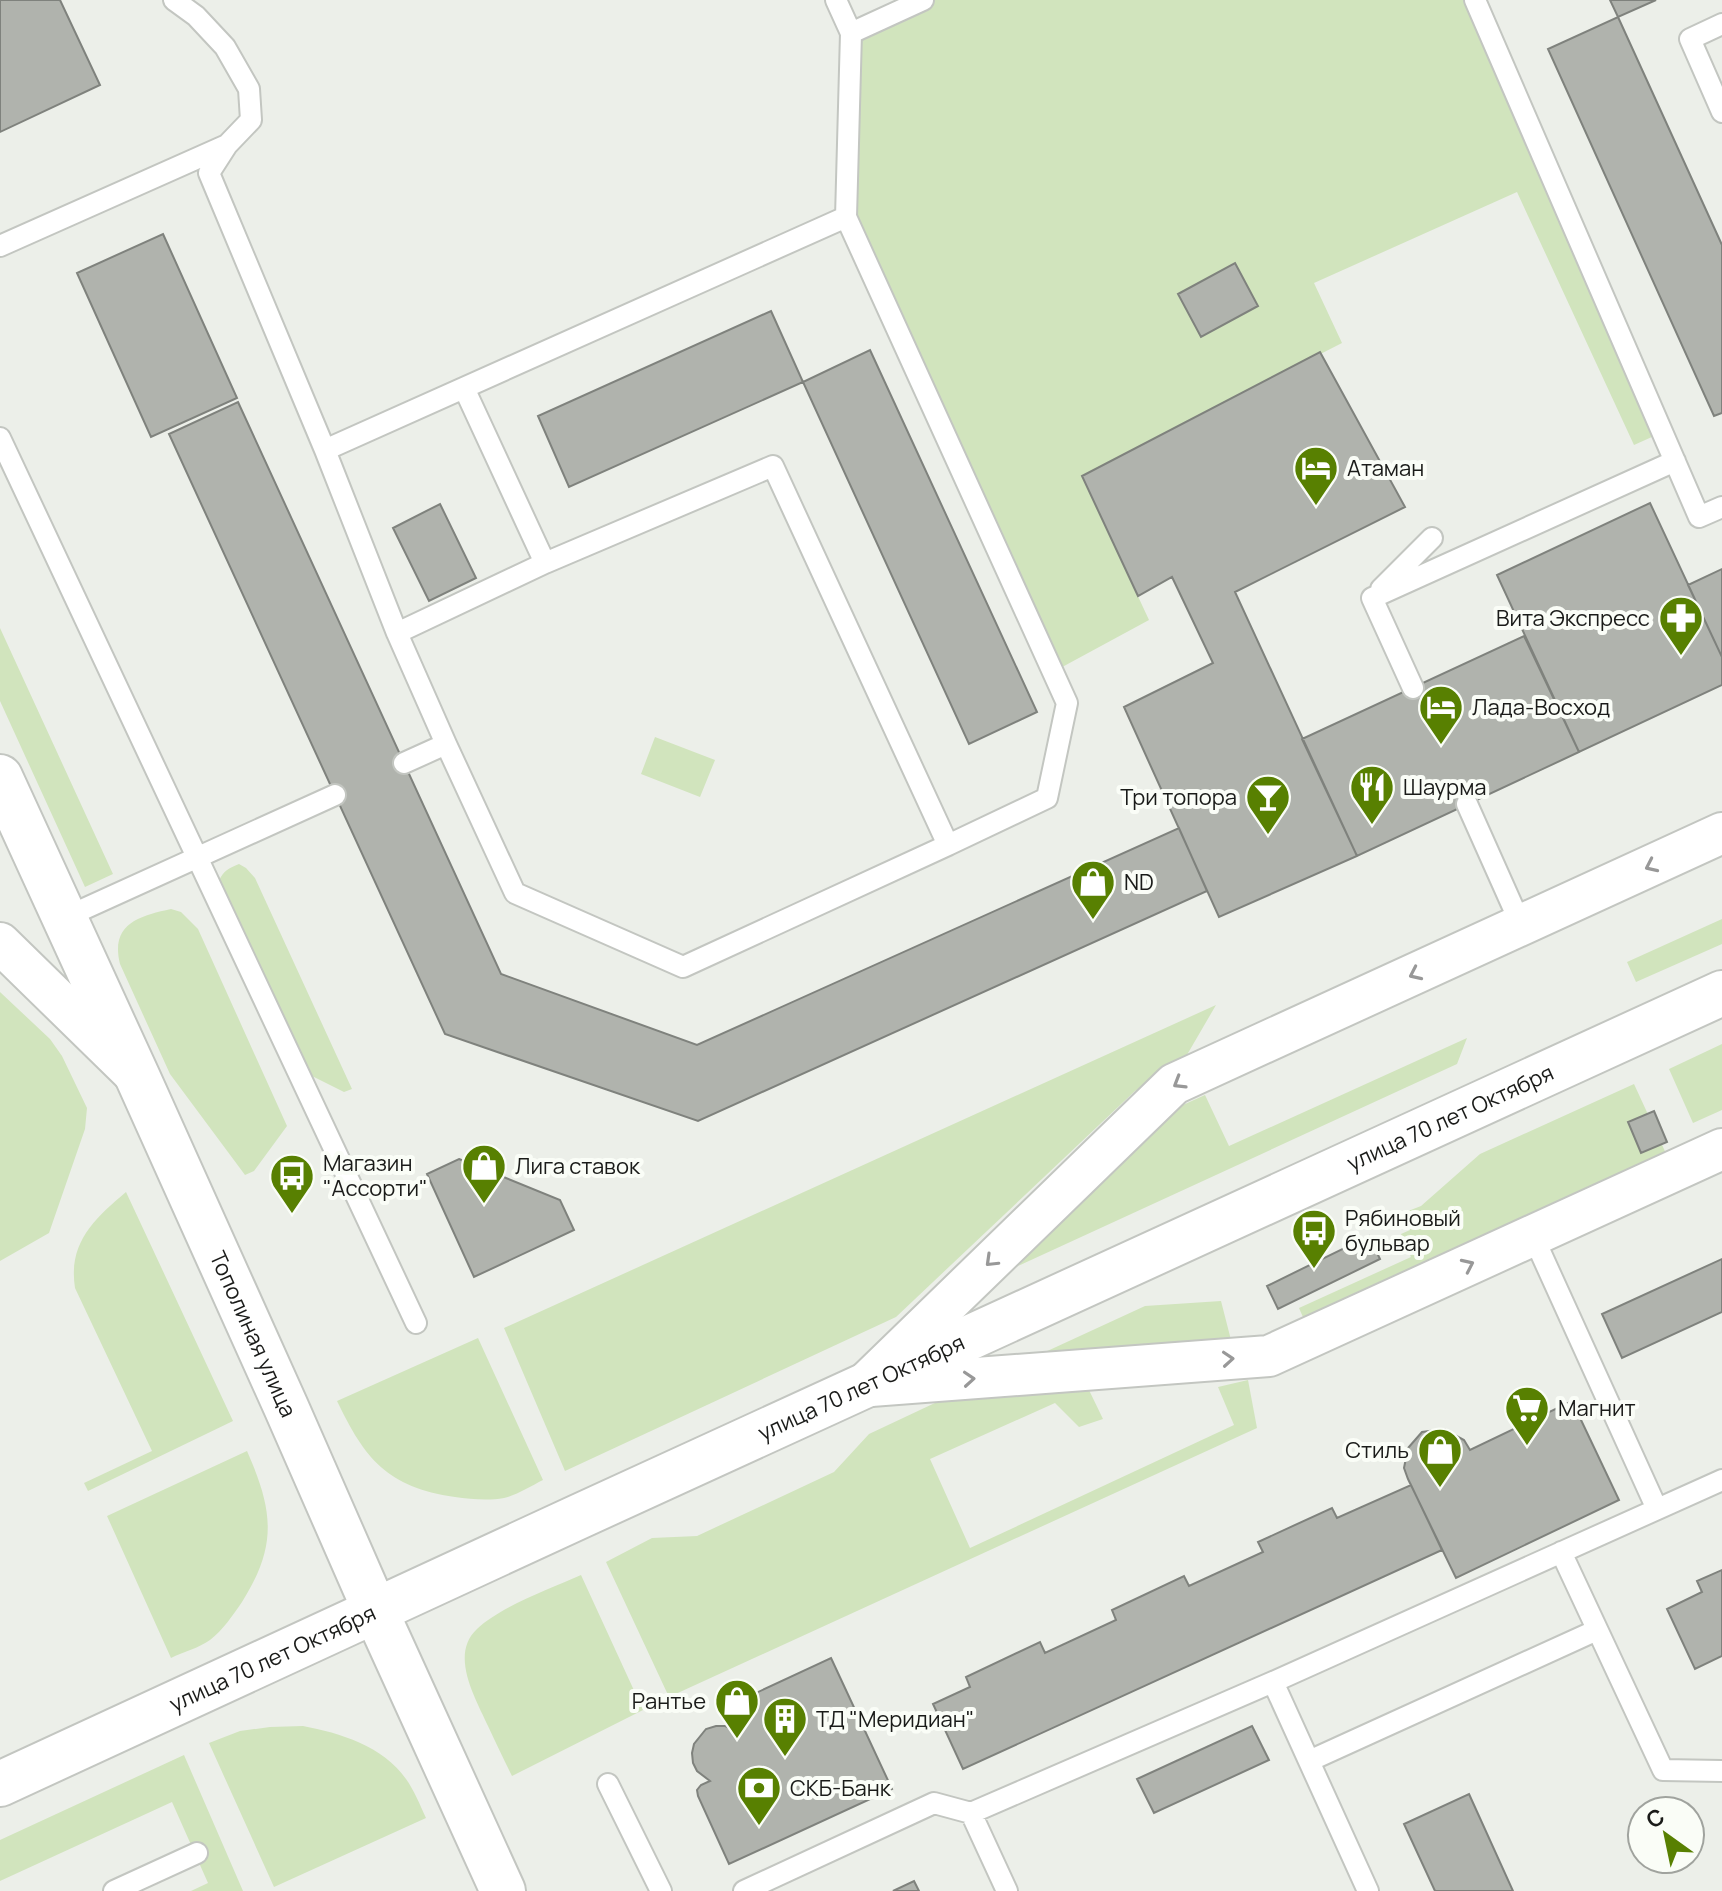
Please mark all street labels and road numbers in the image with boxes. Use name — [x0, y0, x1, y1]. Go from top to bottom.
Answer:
street label: улица 70 лет Октября — [1342, 1057, 1558, 1178]
street label: Тополиная улица — [203, 1246, 304, 1422]
street label: улица 70 лет Октября — [753, 1327, 969, 1448]
street label: улица 70 лет Октября — [164, 1598, 380, 1719]

